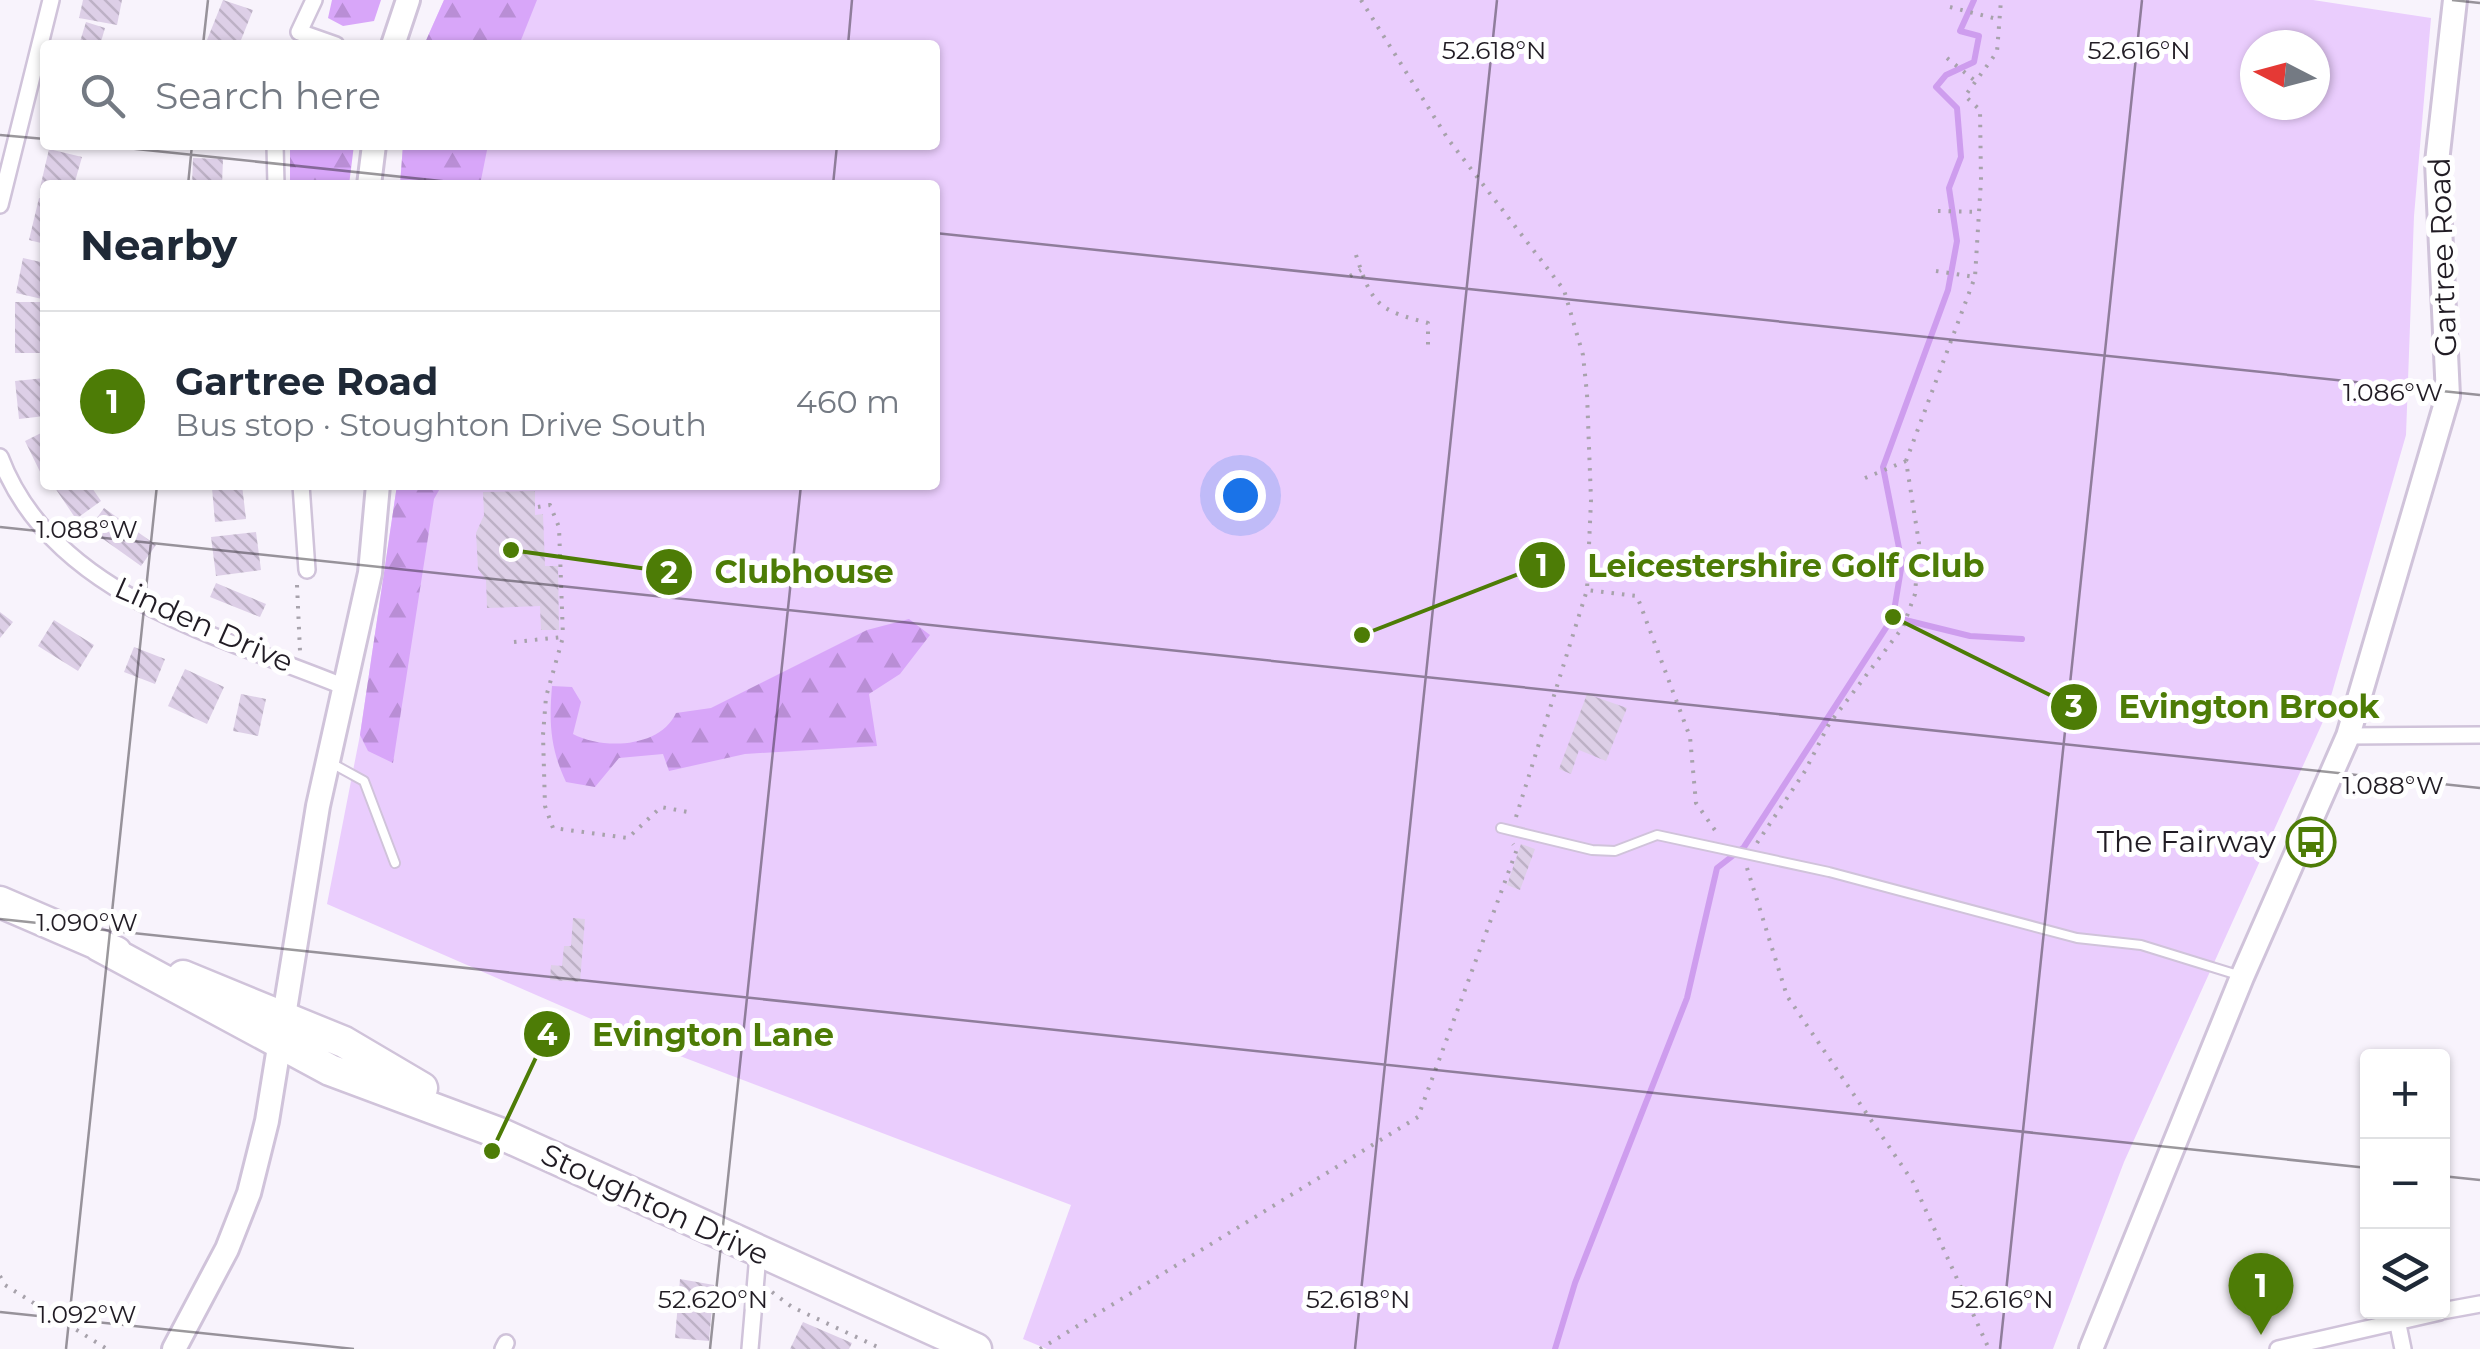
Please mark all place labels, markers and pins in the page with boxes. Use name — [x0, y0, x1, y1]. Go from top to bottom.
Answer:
callout: Leicestershire Golf Club — [1517, 534, 2004, 596]
callout: Clubhouse — [644, 541, 914, 603]
callout: Evington Brook — [2049, 676, 2400, 738]
bus stop icon: The Fairway — [2285, 816, 2337, 868]
place label: The Fairway — [2097, 823, 2277, 860]
callout: Evington Lane — [522, 1003, 854, 1065]
pin: 1 — [2228, 1252, 2294, 1335]

